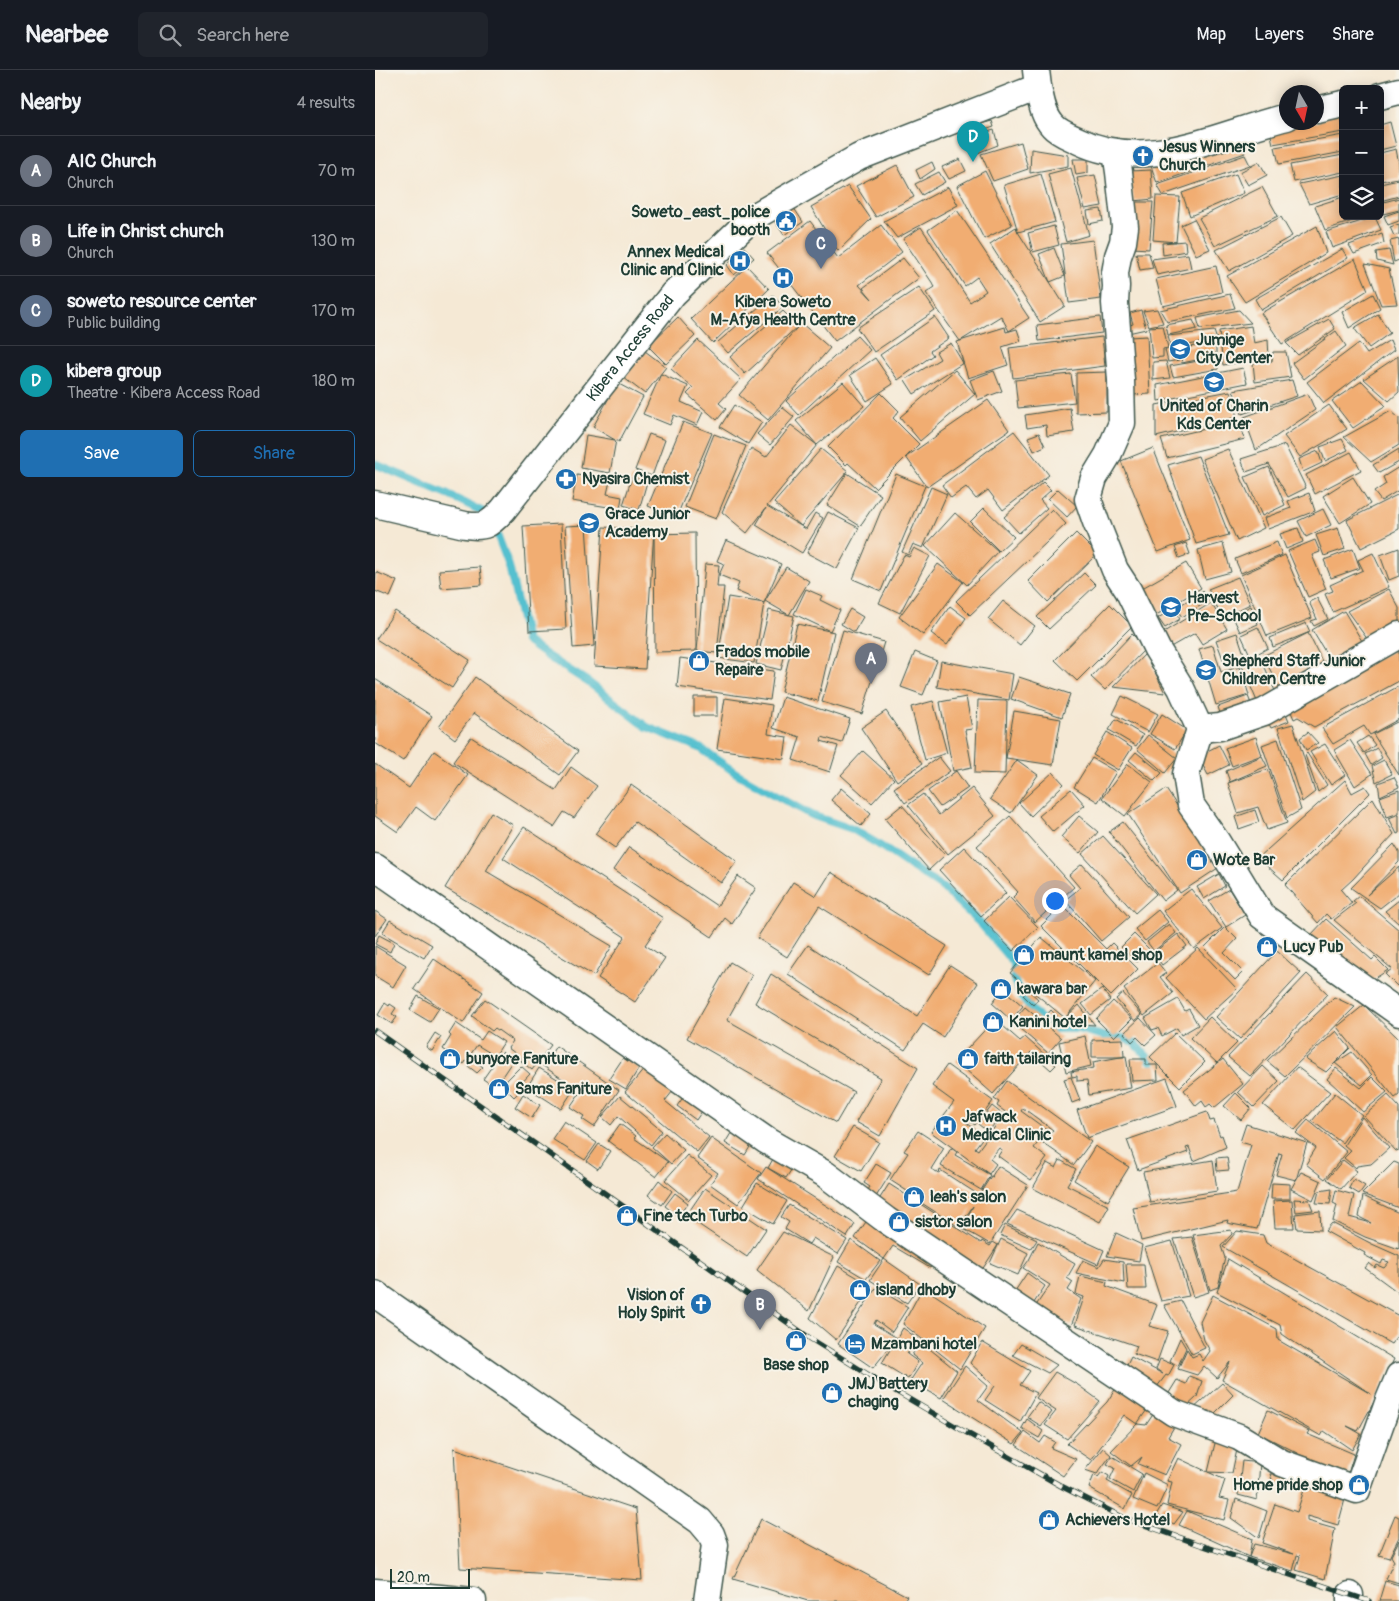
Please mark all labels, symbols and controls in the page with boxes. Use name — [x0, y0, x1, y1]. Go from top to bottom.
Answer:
search box — [138, 12, 488, 57]
text: Nearbee — [25, 20, 108, 49]
icon: search — [156, 21, 184, 49]
text: Search here — [196, 23, 289, 47]
text: Map — [1197, 23, 1226, 46]
text: Layers — [1254, 23, 1304, 46]
text: Share — [1332, 23, 1374, 46]
north arrow — [1279, 85, 1324, 130]
map controls — [1339, 85, 1384, 220]
button: + — [1339, 85, 1384, 130]
text: Nearby — [20, 89, 81, 116]
text: 4 results — [297, 93, 355, 113]
pin: D — [957, 121, 989, 162]
button: − — [1339, 130, 1384, 175]
place label: Jesus Winners Church — [1159, 137, 1256, 175]
church icon: Jesus Winners Church — [1131, 144, 1155, 168]
text: AIC Church — [67, 149, 156, 173]
text: A — [31, 161, 41, 181]
text: 70 m — [318, 161, 355, 181]
text: Church — [67, 173, 114, 193]
button: layers — [1339, 175, 1384, 220]
place label: Soweto_east_police booth — [631, 202, 771, 240]
public building icon: Soweto_east_police booth — [774, 209, 798, 233]
text: Life in Christ church — [67, 219, 224, 243]
pin: C — [805, 228, 837, 269]
text: B — [31, 231, 41, 251]
text: 130 m — [311, 231, 355, 251]
place label: Annex Medical Clinic and Clinic — [620, 242, 724, 280]
text: Church — [67, 243, 114, 263]
hospital icon: Annex Medical Clinic and Clinic — [728, 249, 752, 273]
hospital icon: Kibera Soweto M-Afya Health Centre — [771, 266, 795, 290]
text: soweto resource center — [67, 289, 257, 313]
street label: Kibera Access Road — [582, 291, 679, 406]
place label: Kibera Soweto M-Afya Health Centre — [710, 292, 857, 330]
text: C — [31, 301, 41, 321]
text: 170 m — [312, 301, 355, 321]
text: Public building — [67, 313, 160, 333]
place label: Jumige City Center — [1196, 330, 1272, 368]
school or university icon: Jumige City Center — [1168, 337, 1192, 361]
text: kibera group — [67, 359, 161, 383]
school or university icon: United of Charin Kds Center — [1202, 370, 1226, 394]
text: D — [31, 371, 41, 391]
text: 180 m — [312, 371, 355, 391]
text: Theatre · Kibera Access Road — [67, 383, 260, 403]
place label: United of Charin Kds Center — [1160, 396, 1268, 434]
button: Save — [20, 430, 183, 477]
button: Share — [193, 430, 355, 477]
pharmacy icon: Nyasira Chemist — [554, 467, 578, 491]
place label: Nyasira Chemist — [582, 469, 690, 489]
place label: Grace Junior Academy — [605, 504, 690, 542]
school or university icon: Grace Junior Academy — [577, 511, 601, 535]
place label: Harvest Pre-School — [1187, 588, 1262, 626]
school or university icon: Harvest Pre-School — [1159, 595, 1183, 619]
place label: Frados mobile Repaire — [715, 642, 811, 680]
pin: A — [855, 643, 887, 684]
shop icon: Frados mobile Repaire — [687, 649, 711, 673]
place label: Shepherd Staff Junior Children Centre — [1222, 651, 1366, 689]
school or university icon: Shepherd Staff Junior Children Centre — [1194, 658, 1218, 682]
shop icon: Wote Bar — [1185, 848, 1209, 872]
place label: Wote Bar — [1213, 850, 1276, 870]
your location — [1042, 888, 1068, 914]
shop icon: Lucy Pub — [1255, 935, 1279, 959]
place label: Lucy Pub — [1283, 937, 1343, 957]
shop icon: maunt kamel shop — [1012, 943, 1036, 967]
place label: maunt kamel shop — [1040, 945, 1163, 965]
shop icon: kawara bar — [989, 977, 1013, 1001]
place label: kawara bar — [1016, 979, 1087, 999]
shop icon: Kanini hotel — [981, 1010, 1005, 1034]
place label: Kanini hotel — [1009, 1012, 1087, 1032]
shop icon: bunyore Faniture — [438, 1047, 462, 1071]
shop icon: faith tailaring — [956, 1047, 980, 1071]
place label: bunyore Faniture — [466, 1049, 579, 1069]
place label: faith tailaring — [984, 1049, 1071, 1069]
shop icon: Sams Faniture — [487, 1077, 511, 1101]
place label: Sams Faniture — [515, 1079, 613, 1099]
place label: Jafwack Medical Clinic — [962, 1107, 1051, 1145]
hospital icon: Jafwack Medical Clinic — [934, 1114, 958, 1138]
shop icon: leah's salon — [902, 1185, 926, 1209]
place label: leah's salon — [930, 1187, 1006, 1207]
shop icon: Fine tech Turbo — [615, 1204, 639, 1228]
place label: Fine tech Turbo — [643, 1206, 748, 1226]
shop icon: sistor salon — [887, 1210, 911, 1234]
place label: sistor salon — [915, 1212, 992, 1232]
shop icon: island dhoby — [848, 1278, 872, 1302]
place label: island dhoby — [876, 1280, 956, 1300]
place label: Vision of Holy Spirit — [617, 1285, 686, 1323]
pin: B — [744, 1289, 776, 1330]
church icon: Vision of Holy Spirit — [689, 1292, 713, 1316]
shop icon: Base shop — [784, 1329, 808, 1353]
hotel icon: Mzambani hotel — [843, 1332, 867, 1356]
place label: Mzambani hotel — [871, 1334, 977, 1354]
place label: Base shop — [763, 1355, 829, 1375]
place label: JMJ Battery chaging — [847, 1374, 928, 1412]
shop icon: JMJ Battery chaging — [820, 1381, 844, 1405]
shop icon: Home pride shop — [1347, 1473, 1371, 1497]
place label: Home pride shop — [1233, 1475, 1343, 1495]
shop icon: Achievers Hotel — [1037, 1508, 1061, 1532]
place label: Achievers Hotel — [1065, 1510, 1170, 1530]
scale bar — [390, 1566, 470, 1589]
text: 20 m — [397, 1569, 430, 1586]

